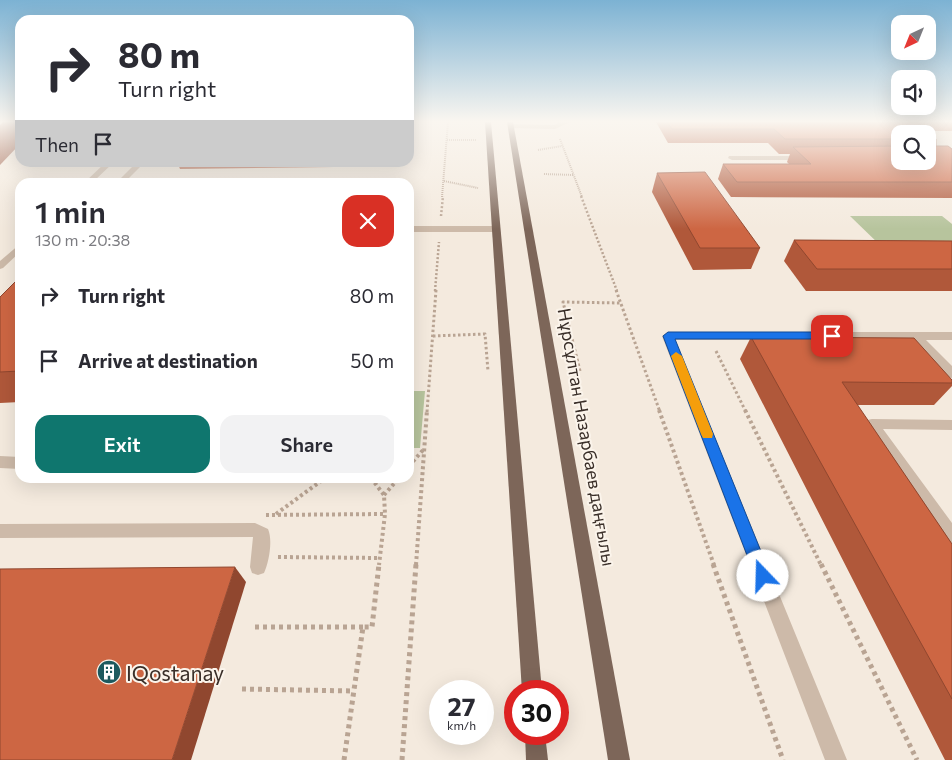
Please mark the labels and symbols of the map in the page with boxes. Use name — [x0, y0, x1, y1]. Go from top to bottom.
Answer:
north arrow — [891, 15, 936, 60]
street label: Нұрсұлтан Назарбаев даңғылы — [553, 306, 621, 568]
pin — [811, 315, 853, 357]
position arrow — [736, 549, 788, 601]
building icon: IQostanay — [96, 659, 122, 685]
place label: IQostanay — [126, 660, 224, 685]
speed limit sign: 30 — [504, 680, 569, 745]

